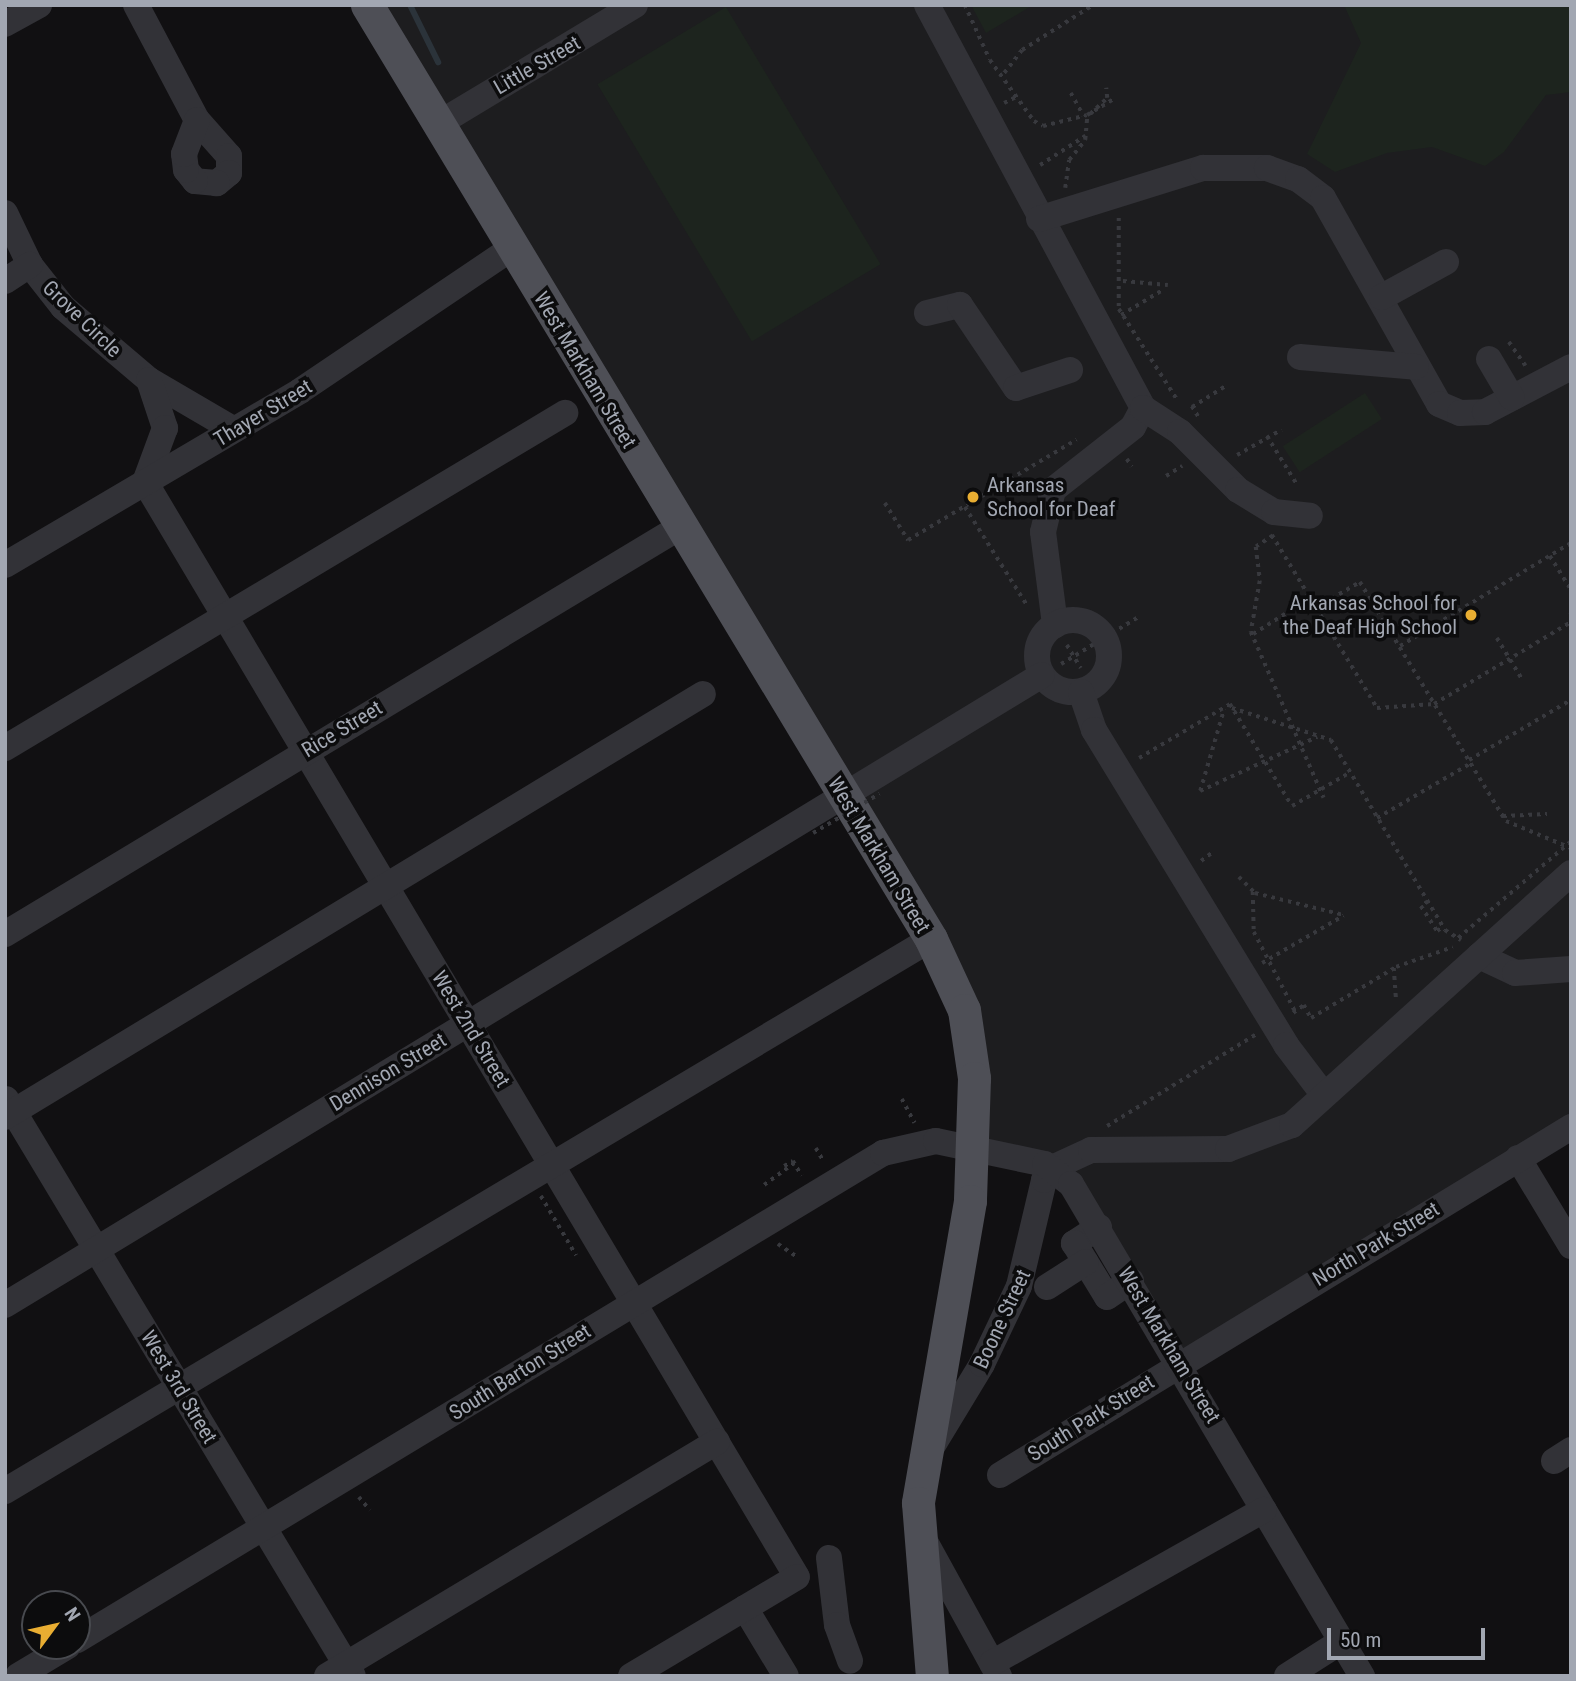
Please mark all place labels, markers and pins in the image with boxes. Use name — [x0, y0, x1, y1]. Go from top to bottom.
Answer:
place label: Arkansas School for Deaf — [987, 472, 1115, 522]
marker: Arkansas School for Deaf — [965, 489, 981, 505]
place label: Arkansas School for the Deaf High School — [1283, 590, 1457, 640]
marker: Arkansas School for the Deaf High School — [1463, 607, 1479, 623]

